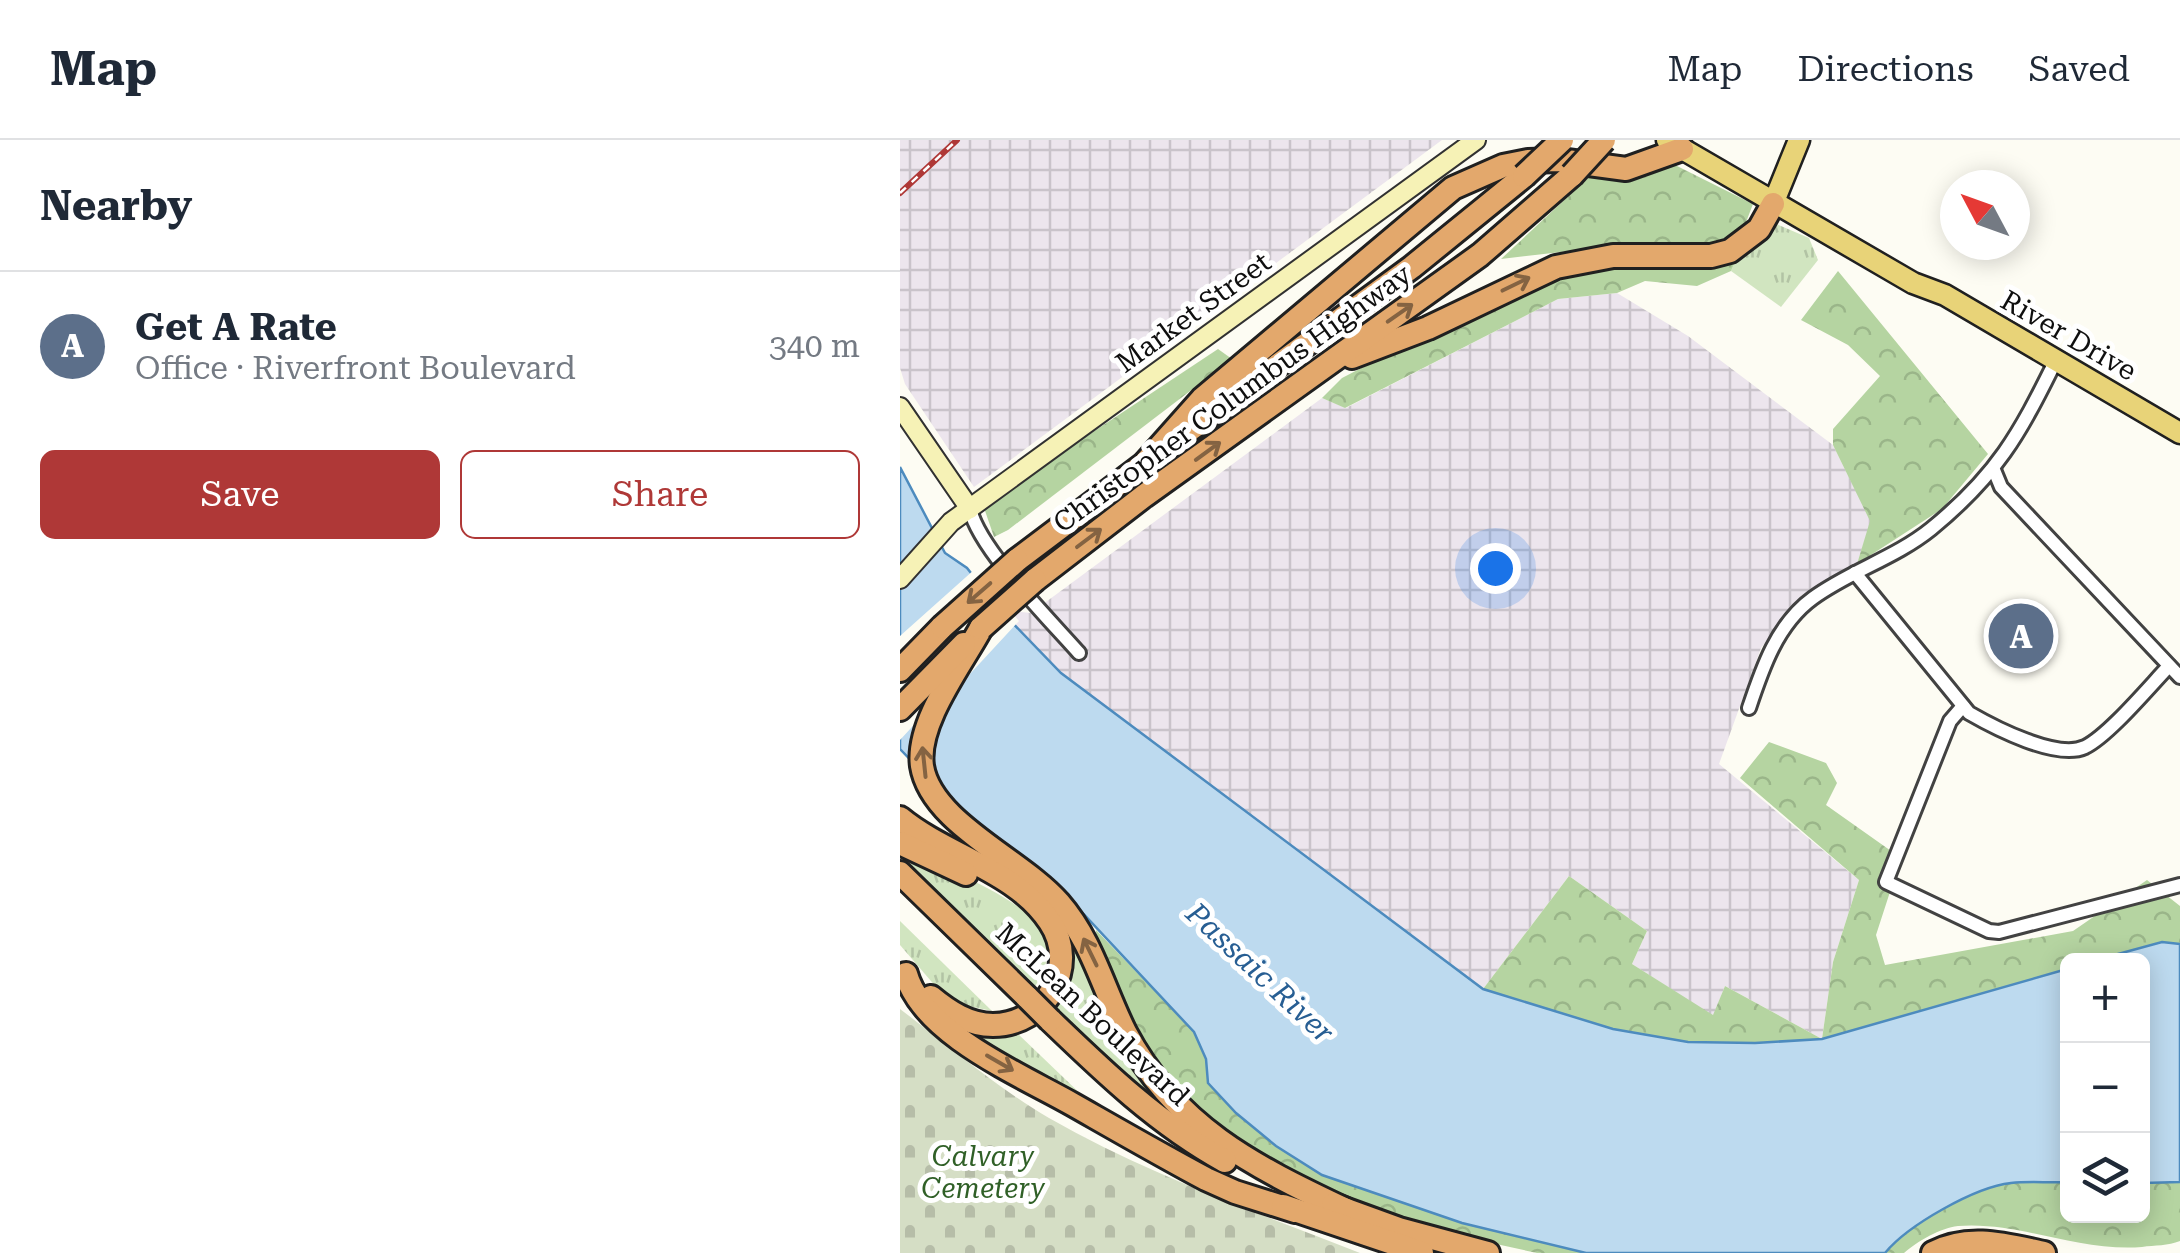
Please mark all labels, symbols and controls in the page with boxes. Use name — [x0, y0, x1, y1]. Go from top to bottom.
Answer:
text: Map — [50, 41, 157, 97]
text: Map — [1668, 49, 1742, 90]
text: Directions — [1797, 49, 1974, 90]
text: Saved — [2029, 49, 2130, 90]
north arrow — [1940, 170, 2030, 260]
text: Nearby — [40, 181, 192, 230]
street label: Market Street — [1109, 245, 1277, 380]
street label: Christopher Columbus Highway — [1047, 257, 1418, 539]
one-way arrow — [1500, 274, 1530, 293]
street label: River Drive — [1995, 283, 2142, 388]
one-way arrow — [1386, 303, 1414, 324]
text: Get A Rate — [135, 305, 337, 349]
text: A — [61, 327, 84, 365]
text: 340 m — [769, 327, 860, 365]
text: Office · Riverfront Boulevard — [135, 349, 576, 387]
one-way arrow — [1193, 440, 1221, 461]
button: Save — [40, 450, 440, 539]
button: Share — [460, 450, 860, 539]
one-way arrow — [1075, 527, 1102, 548]
your location — [1470, 543, 1521, 594]
one-way arrow — [967, 582, 992, 605]
pin: A — [1988, 598, 2054, 674]
one-way arrow — [914, 746, 933, 779]
water label: Passaic River — [1179, 895, 1342, 1050]
street label: McLean Boulevard — [989, 916, 1196, 1113]
one-way arrow — [1080, 938, 1099, 968]
map controls — [2060, 953, 2150, 1223]
button: + — [2060, 953, 2150, 1043]
button: − — [2060, 1043, 2150, 1133]
one-way arrow — [985, 1053, 1014, 1073]
button: layers — [2060, 1133, 2150, 1223]
park label: Calvary Cemetery — [921, 1140, 1046, 1205]

